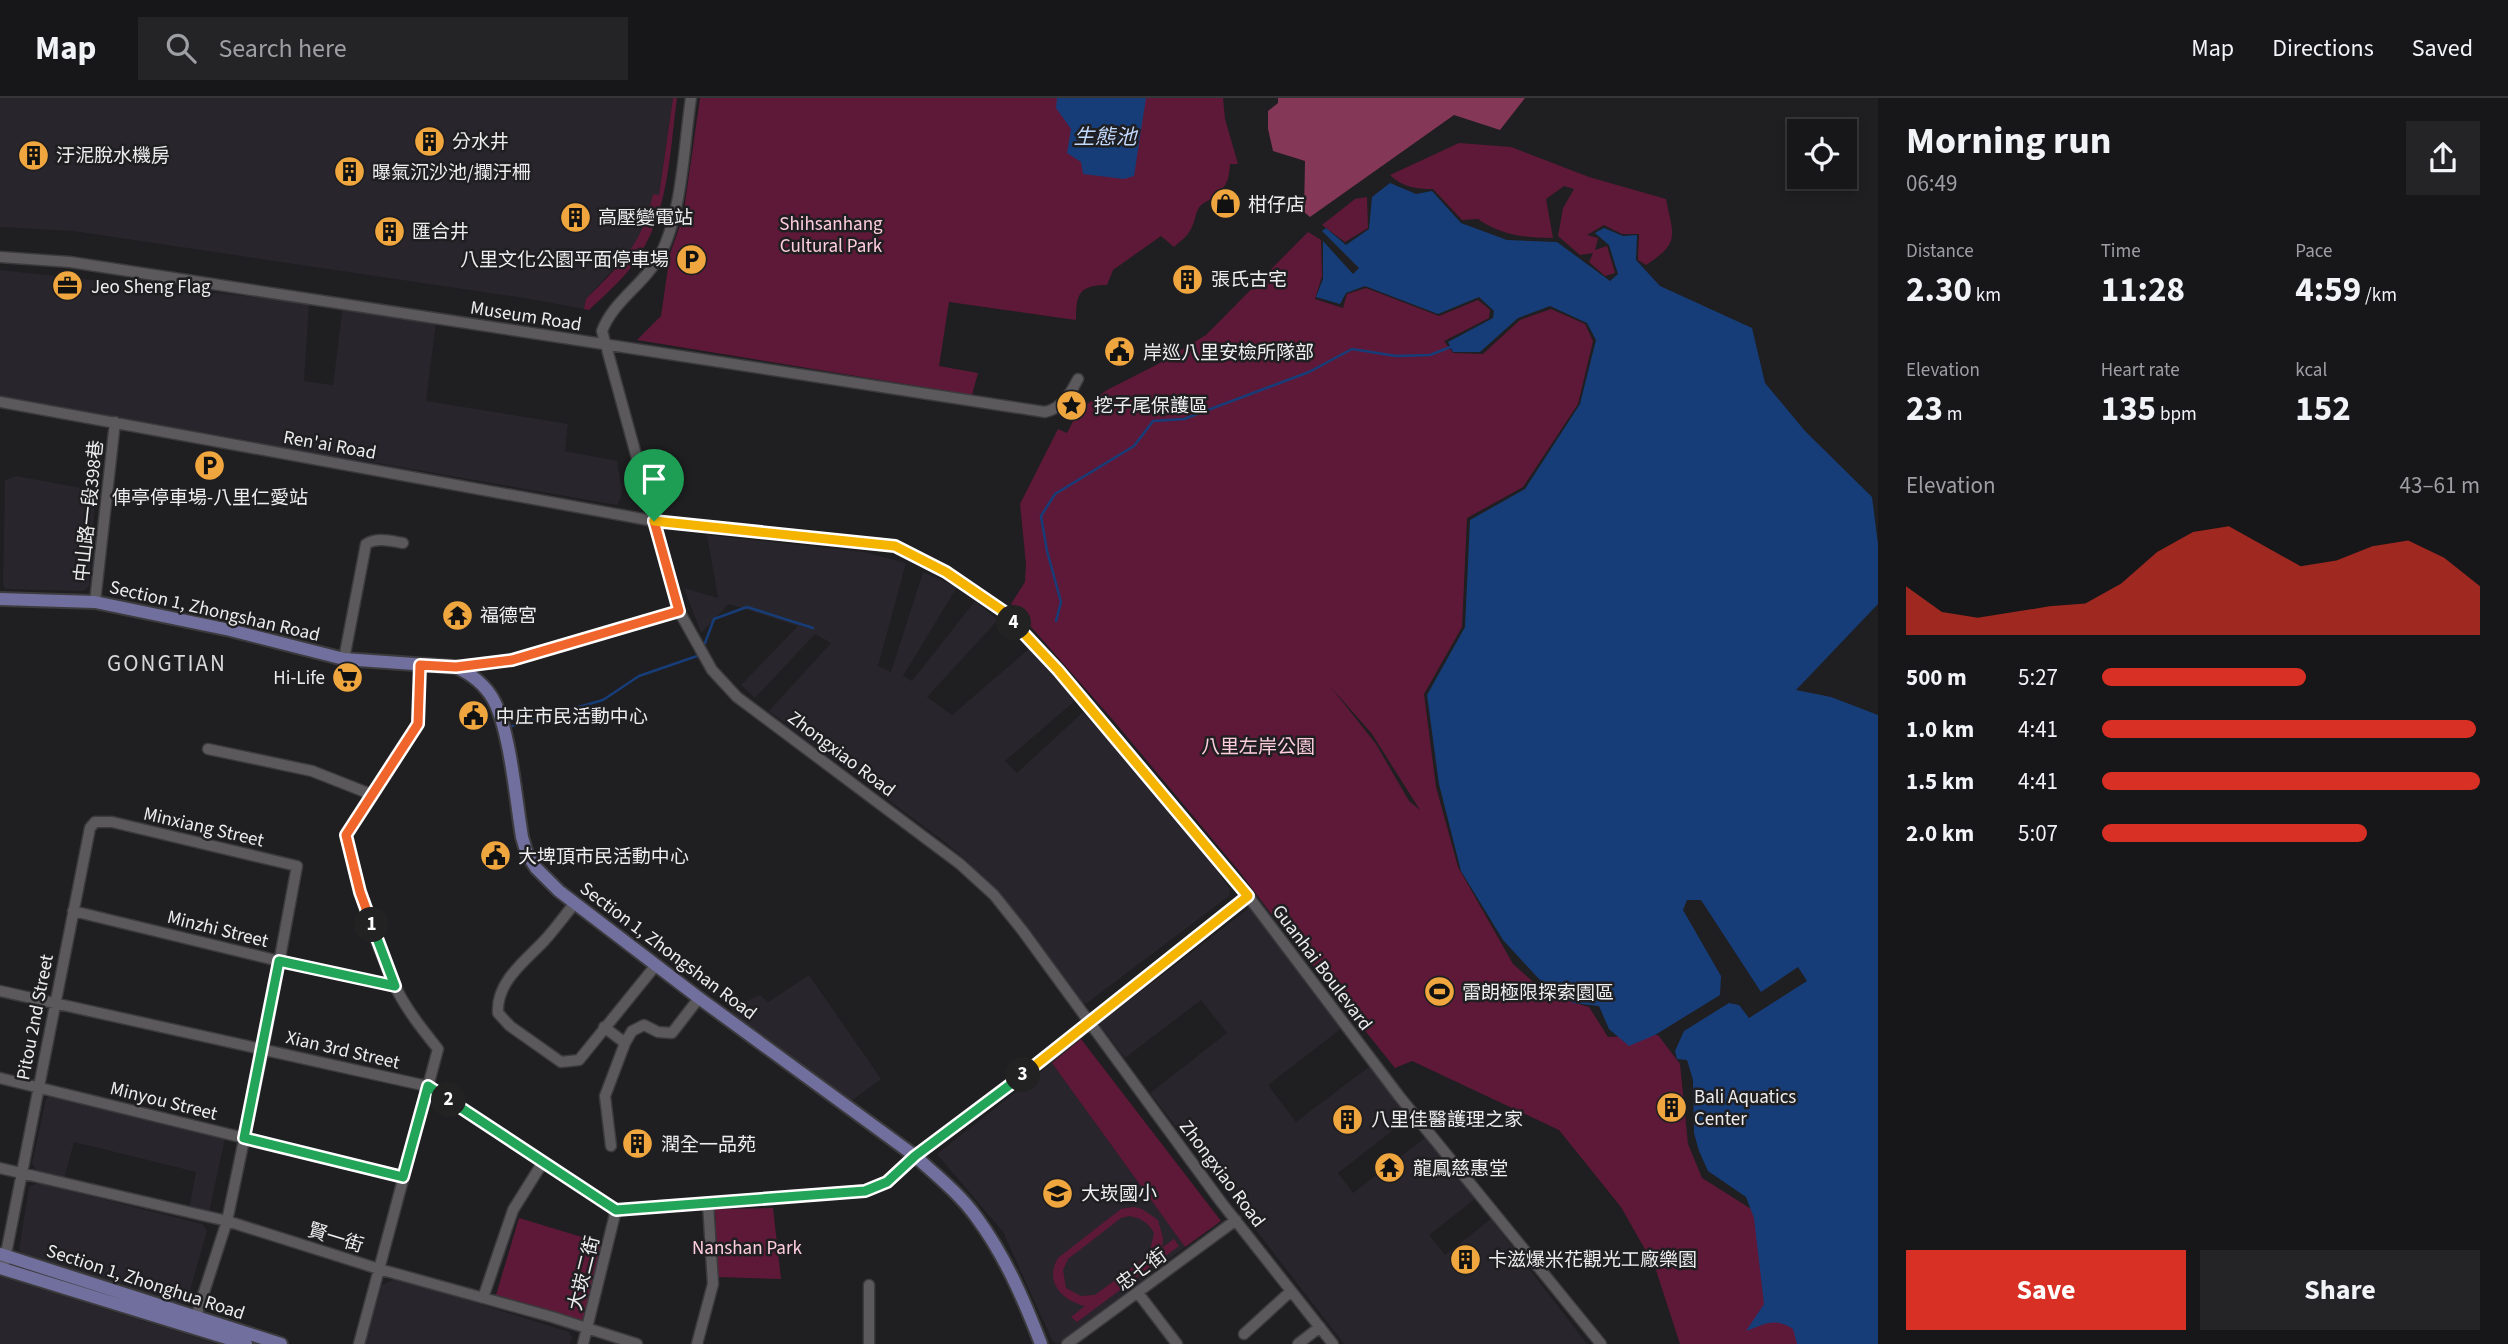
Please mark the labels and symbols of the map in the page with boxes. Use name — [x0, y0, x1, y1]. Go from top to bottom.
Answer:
water label: 生態池 — [1074, 122, 1138, 152]
building icon: 分水井 — [412, 124, 446, 158]
place label: 分水井 — [452, 129, 509, 156]
building icon: 汙泥脫水機房 — [16, 138, 50, 172]
place label: 汙泥脫水機房 — [56, 143, 170, 170]
building icon: 曝氣沉沙池/攔汙柵 — [332, 155, 366, 189]
place label: 曝氣沉沙池/攔汙柵 — [372, 160, 531, 187]
shop icon: 柑仔店 — [1208, 187, 1242, 221]
place label: 柑仔店 — [1248, 192, 1305, 219]
building icon: 高壓變電站 — [558, 200, 592, 234]
place label: 高壓變電站 — [598, 205, 693, 232]
park label: Shihsanhang Cultural Park — [779, 211, 883, 260]
building icon: 匯合井 — [372, 214, 406, 248]
place label: 匯合井 — [412, 219, 469, 246]
parking icon: 八里文化公園平面停車場 — [675, 242, 709, 276]
place label: 八里文化公園平面停車場 — [460, 247, 669, 274]
building icon: 張氏古宅 — [1171, 262, 1205, 296]
place label: 張氏古宅 — [1211, 267, 1287, 294]
office icon: Jeo Sheng Flag — [51, 269, 85, 303]
place label: Jeo Sheng Flag — [91, 274, 211, 301]
street label: Museum Road — [468, 294, 583, 339]
public building icon: 岸巡八里安檢所隊部 — [1103, 335, 1137, 369]
place label: 岸巡八里安檢所隊部 — [1143, 340, 1314, 367]
place icon: 挖子尾保護區 — [1054, 388, 1088, 422]
place label: 挖子尾保護區 — [1094, 393, 1208, 420]
street label: Ren'ai Road — [281, 424, 378, 467]
street label: 中山路一段398巷 — [69, 439, 110, 583]
parking icon: 俥亭停車場-八里仁愛站 — [193, 449, 227, 483]
pin — [624, 449, 684, 521]
place label: 俥亭停車場-八里仁愛站 — [112, 485, 308, 512]
street label: Section 1, Zhongshan Road — [107, 574, 323, 649]
temple icon: 福德宮 — [440, 598, 474, 632]
place label: 福德宮 — [480, 603, 537, 630]
pin: 4 — [996, 606, 1032, 640]
district label: GONGTIAN — [107, 647, 227, 680]
supermarket icon: Hi-Life — [331, 660, 365, 694]
place label: Hi-Life — [273, 665, 325, 692]
public building icon: 中庄市民活動中心 — [456, 699, 490, 733]
place label: 中庄市民活動中心 — [496, 704, 648, 731]
street label: Zhongxiao Road — [782, 705, 901, 804]
park label: 八里左岸公園 — [1201, 734, 1315, 761]
street label: Minxiang Street — [141, 800, 267, 855]
public building icon: 大埤頂市民活動中心 — [478, 839, 512, 873]
place label: 大埤頂市民活動中心 — [518, 844, 689, 871]
street label: Section 1, Zhongshan Road — [574, 876, 762, 1027]
street label: Guanhai Boulevard — [1265, 899, 1378, 1037]
street label: Minzhi Street — [164, 904, 272, 955]
pin: 1 — [354, 908, 390, 942]
street label: Pitou 2nd Street — [10, 951, 61, 1083]
sports icon: 雷朗極限探索園區 — [1422, 975, 1456, 1009]
place label: 雷朗極限探索園區 — [1462, 980, 1614, 1007]
street label: Xian 3rd Street — [283, 1024, 403, 1077]
pin: 3 — [1006, 1058, 1040, 1093]
street label: Minyou Street — [107, 1075, 221, 1128]
pin: 2 — [432, 1082, 466, 1118]
place label: Bali Aquatics Center — [1694, 1084, 1796, 1133]
building icon: Bali Aquatics Center — [1654, 1090, 1688, 1124]
building icon: 八里佳醫護理之家 — [1331, 1102, 1365, 1136]
place label: 八里佳醫護理之家 — [1371, 1107, 1523, 1134]
street label: Zhongxiao Road — [1172, 1114, 1271, 1233]
building icon: 潤全一品苑 — [621, 1127, 655, 1161]
place label: 潤全一品苑 — [661, 1132, 756, 1159]
temple icon: 龍鳳慈惠堂 — [1373, 1151, 1407, 1185]
place label: 龍鳳慈惠堂 — [1413, 1156, 1508, 1183]
school or university icon: 大崁國小 — [1041, 1176, 1075, 1210]
place label: 大崁國小 — [1081, 1181, 1157, 1208]
street label: 賢一街 — [304, 1217, 367, 1260]
street label: 大崁二街 — [562, 1233, 607, 1314]
park label: Nanshan Park — [692, 1235, 803, 1262]
street label: Section 1, Zhonghua Road — [43, 1238, 248, 1327]
building icon: 卡滋爆米花觀光工廠樂園 — [1448, 1242, 1482, 1276]
street label: 忠七街 — [1111, 1243, 1173, 1298]
place label: 卡滋爆米花觀光工廠樂園 — [1488, 1247, 1697, 1274]

